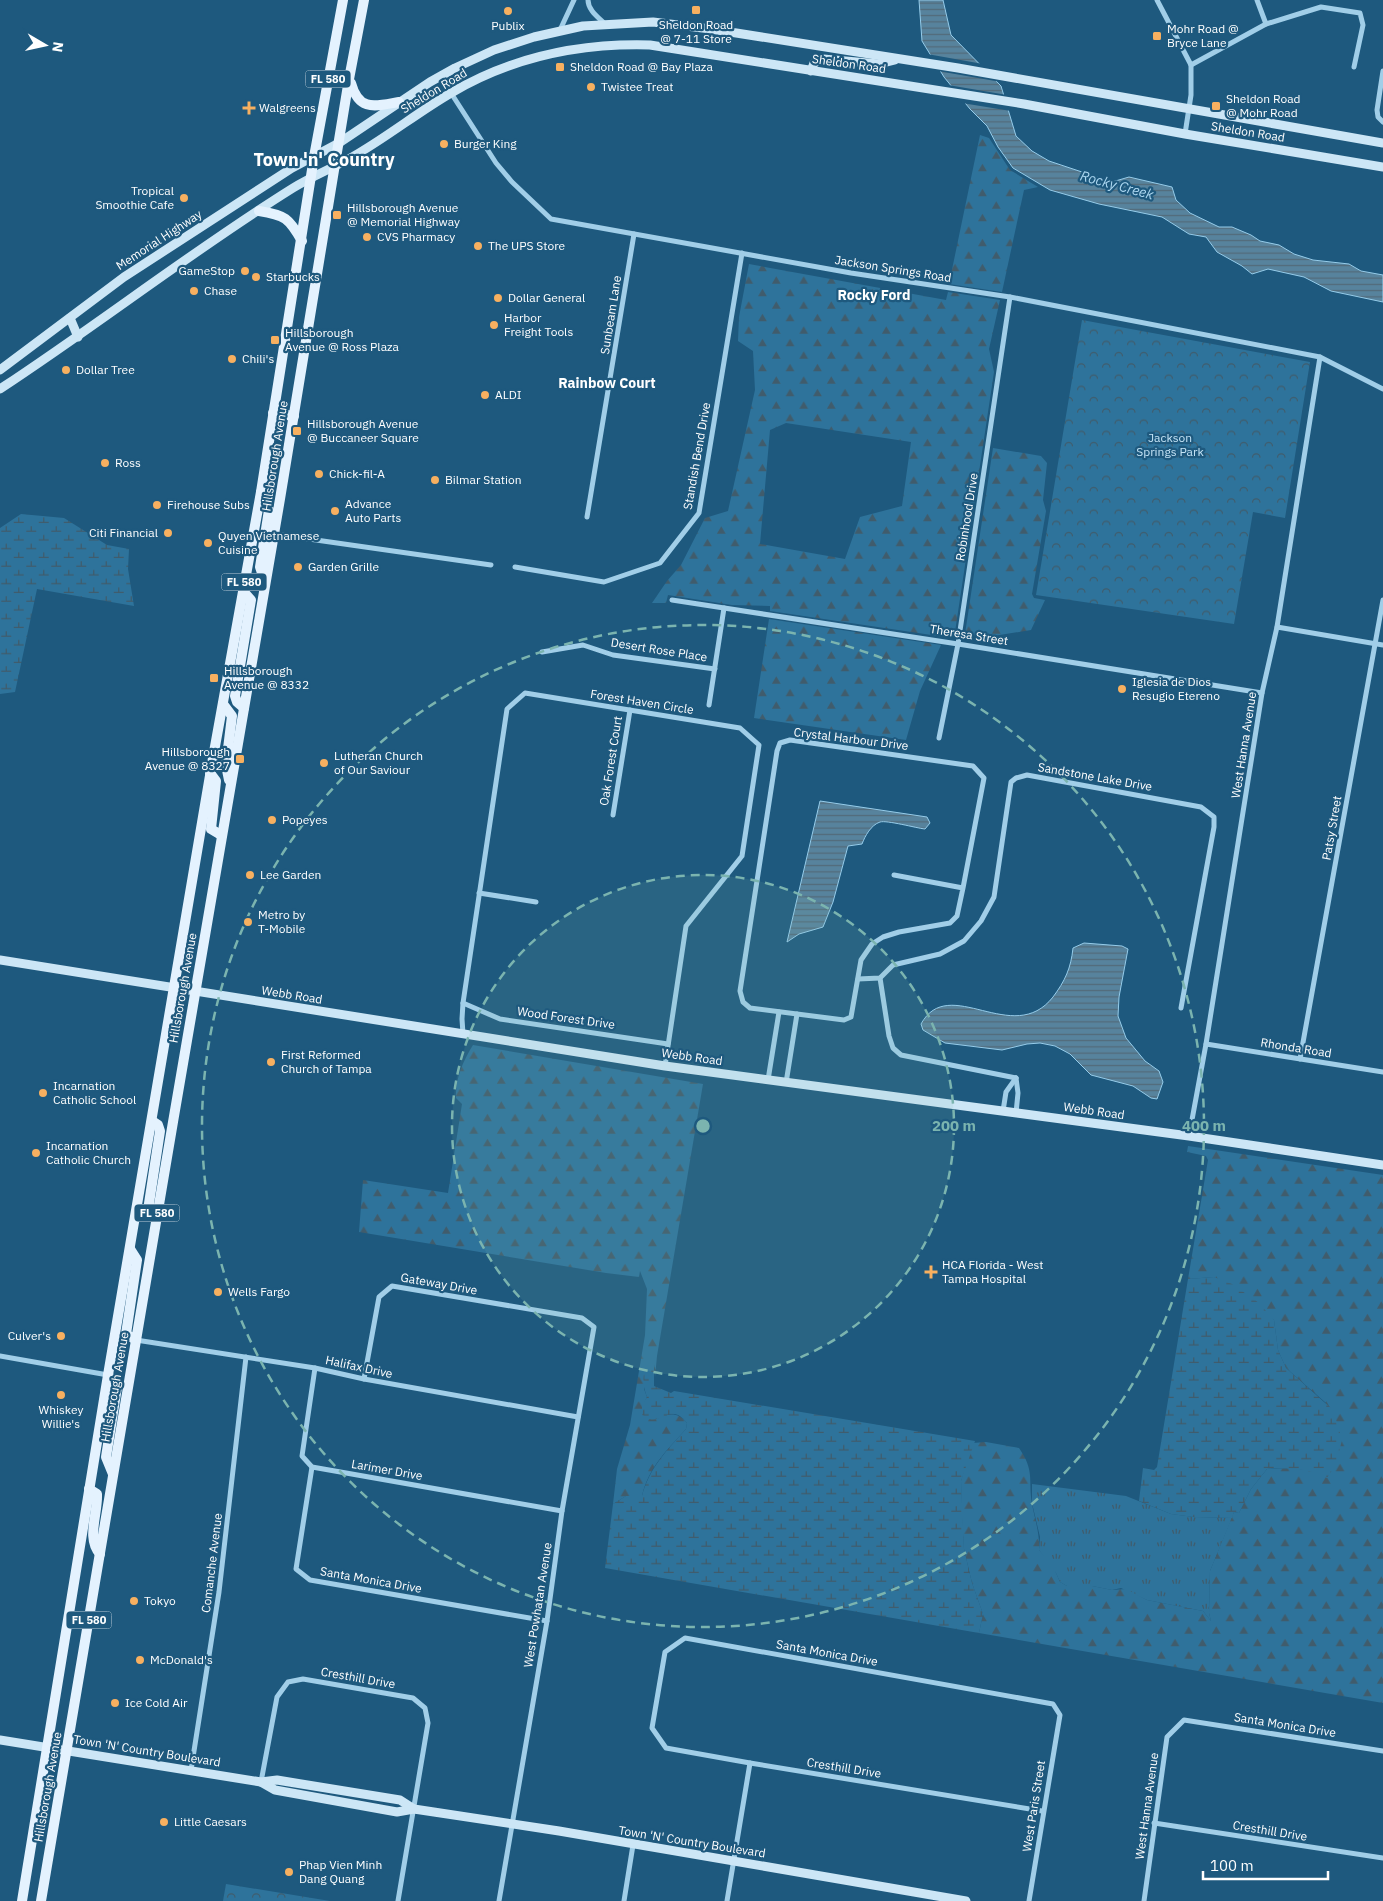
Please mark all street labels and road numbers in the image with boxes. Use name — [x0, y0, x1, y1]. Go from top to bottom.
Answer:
street label: Sheldon Road — [811, 51, 887, 76]
street label: Sheldon Road — [398, 65, 470, 116]
road number: FL 580 — [306, 70, 350, 88]
street label: Sheldon Road — [1210, 118, 1286, 145]
street label: Memorial Highway — [113, 206, 205, 273]
street label: Jackson Springs Road — [834, 252, 952, 285]
street label: Sunbeam Lane — [597, 274, 624, 355]
street label: Hillsborough Avenue — [258, 399, 291, 512]
street label: Standish Bend Drive — [680, 401, 713, 511]
street label: Robinhood Drive — [952, 471, 981, 562]
road number: FL 580 — [222, 574, 266, 590]
street label: Theresa Street — [929, 621, 1009, 648]
street label: Desert Rose Place — [610, 634, 709, 665]
street label: Forest Haven Circle — [589, 686, 695, 717]
street label: West Hanna Avenue — [1228, 690, 1259, 799]
street label: Oak Forest Court — [596, 715, 625, 807]
street label: Crystal Harbour Drive — [793, 724, 910, 753]
street label: Sandstone Lake Drive — [1037, 759, 1154, 794]
street label: Patsy Street — [1318, 795, 1345, 861]
street label: Hillsborough Avenue — [165, 931, 200, 1044]
street label: Webb Road — [261, 982, 324, 1007]
street label: Wood Forest Drive — [516, 1003, 616, 1032]
street label: Rhonda Road — [1259, 1034, 1333, 1061]
street label: Webb Road — [661, 1045, 724, 1068]
street label: Webb Road — [1063, 1099, 1126, 1122]
road number: FL 580 — [134, 1204, 180, 1222]
street label: Gateway Drive — [400, 1269, 479, 1298]
street label: Hillsborough Avenue — [97, 1330, 132, 1443]
street label: Halifax Drive — [324, 1352, 394, 1381]
street label: Larimer Drive — [350, 1456, 424, 1483]
street label: Comanche Avenue — [198, 1512, 225, 1614]
street label: West Powhatan Avenue — [520, 1541, 555, 1669]
street label: Santa Monica Drive — [319, 1563, 424, 1596]
road number: FL 580 — [66, 1612, 112, 1628]
street label: Santa Monica Drive — [775, 1636, 880, 1669]
street label: Cresthill Drive — [320, 1664, 397, 1692]
street label: Santa Monica Drive — [1233, 1709, 1338, 1740]
street label: Hillsborough Avenue — [30, 1730, 65, 1843]
street label: Town 'N' Country Boulevard — [72, 1731, 222, 1770]
street label: West Hanna Avenue — [1132, 1751, 1161, 1860]
street label: Cresthill Drive — [806, 1754, 883, 1781]
street label: West Paris Street — [1019, 1759, 1048, 1853]
street label: Cresthill Drive — [1232, 1817, 1309, 1844]
street label: Town 'N' Country Boulevard — [617, 1822, 767, 1861]

